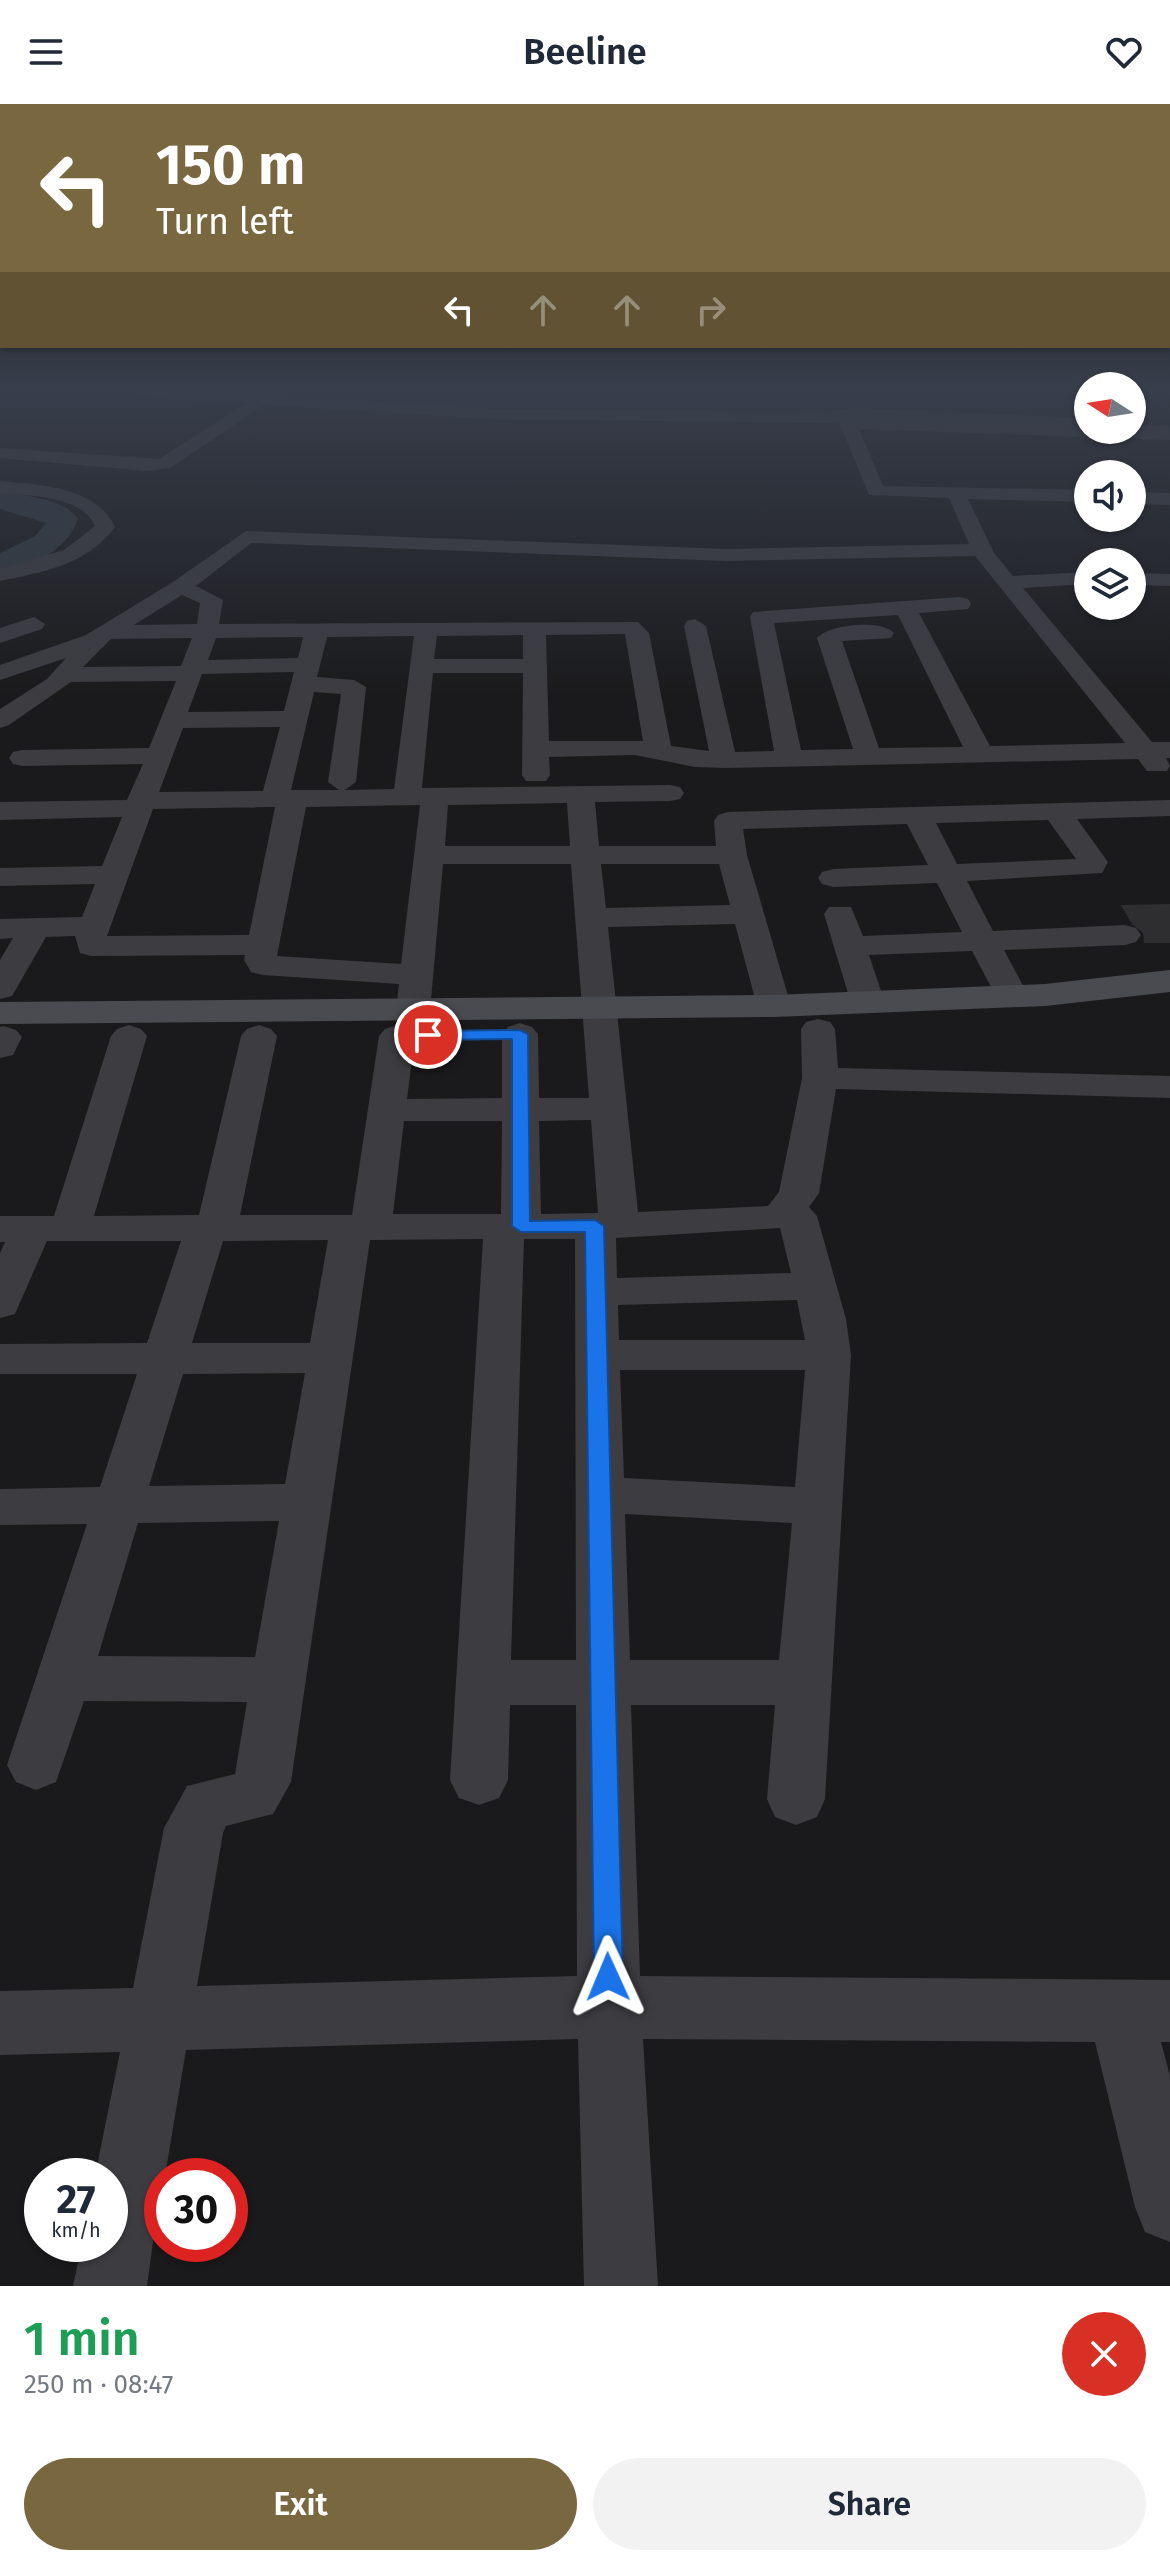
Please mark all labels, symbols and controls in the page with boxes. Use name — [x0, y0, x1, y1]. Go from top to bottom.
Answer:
icon: menu — [24, 30, 68, 74]
text: Beeline — [523, 30, 647, 74]
icon: heart — [1102, 30, 1146, 74]
text: 150 m — [156, 132, 305, 199]
icon: left — [24, 136, 128, 240]
text: Turn left — [156, 200, 294, 244]
icon: left — [437, 288, 481, 332]
icon: ahead — [521, 288, 565, 332]
icon: ahead — [605, 288, 649, 332]
icon: right — [689, 288, 733, 332]
north arrow — [1074, 372, 1146, 444]
map controls — [1074, 372, 1146, 620]
button: sound — [1074, 460, 1146, 532]
button: layers — [1074, 548, 1146, 620]
pin — [394, 1001, 462, 1069]
icon: arrive — [406, 1013, 450, 1057]
position arrow — [566, 1935, 650, 2019]
speed limit sign: 30 — [144, 2158, 248, 2262]
text: 27 — [57, 2176, 96, 2224]
text: km/h — [51, 2218, 101, 2242]
text: 1 min — [24, 2310, 140, 2368]
button: close — [1062, 2312, 1146, 2396]
text: 250 m · 08:47 — [24, 2369, 173, 2400]
button: Exit — [24, 2458, 577, 2550]
button: Share — [593, 2458, 1146, 2550]

